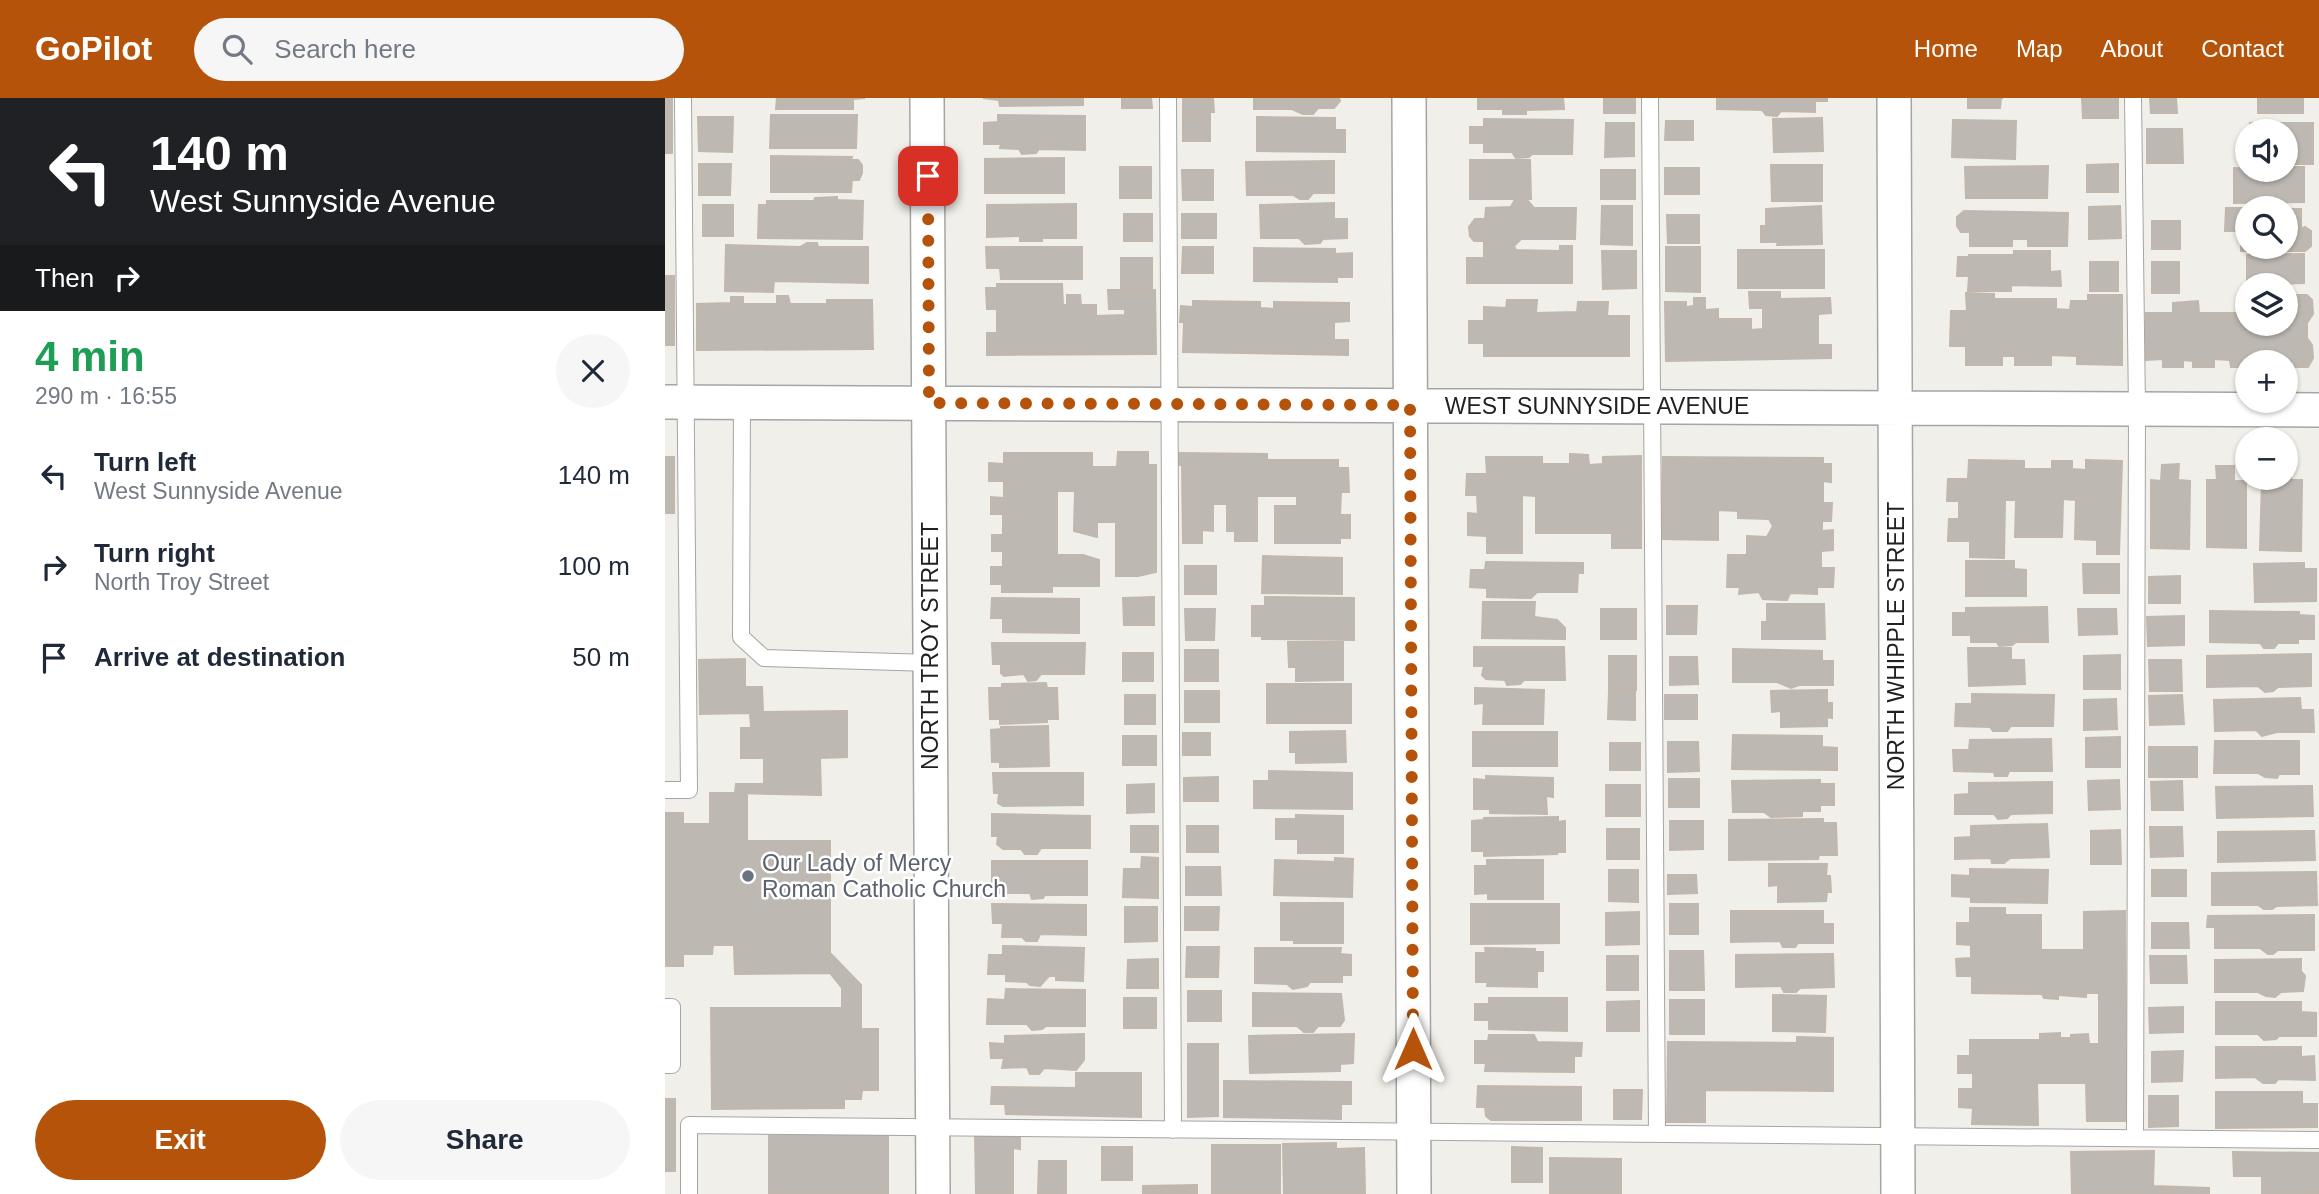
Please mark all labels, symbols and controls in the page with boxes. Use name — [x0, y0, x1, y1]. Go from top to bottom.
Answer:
search box — [194, 18, 684, 81]
text: GoPilot — [35, 30, 152, 67]
icon: search — [218, 30, 256, 68]
text: Search here — [274, 34, 416, 64]
text: Home — [1914, 35, 1978, 62]
text: Map — [2016, 35, 2063, 62]
text: About — [2101, 35, 2163, 62]
text: Contact — [2201, 35, 2284, 62]
map controls — [2235, 119, 2298, 490]
button: sound — [2235, 119, 2298, 182]
icon: left — [35, 126, 126, 217]
text: 140 m — [150, 126, 289, 180]
pin — [898, 146, 958, 206]
icon: arrive — [909, 157, 947, 195]
text: West Sunnyside Avenue — [150, 183, 496, 219]
button: search — [2235, 196, 2298, 259]
icon: right — [108, 259, 146, 297]
text: Then — [35, 263, 94, 293]
button: layers — [2235, 273, 2298, 336]
text: 4 min — [35, 333, 145, 380]
button: close — [556, 334, 630, 408]
button: + — [2235, 350, 2298, 413]
text: 290 m · 16:55 — [35, 383, 177, 409]
street label: WEST SUNNYSIDE AVENUE — [1445, 393, 1749, 419]
button: − — [2235, 427, 2298, 490]
text: Turn left — [94, 447, 196, 477]
icon: left — [35, 457, 73, 495]
text: 140 m — [558, 460, 630, 490]
text: West Sunnyside Avenue — [94, 478, 343, 504]
street label: NORTH WHIPPLE STREET — [1883, 502, 1909, 790]
street label: NORTH TROY STREET — [917, 522, 943, 770]
text: Turn right — [94, 538, 215, 568]
icon: right — [35, 548, 73, 586]
text: 100 m — [558, 551, 630, 581]
text: North Troy Street — [94, 569, 269, 595]
icon: arrive — [35, 639, 73, 677]
text: Arrive at destination — [94, 642, 345, 672]
text: 50 m — [572, 642, 630, 672]
place label: Our Lady of Mercy Roman Catholic Church — [762, 850, 1006, 902]
marker: Our Lady of Mercy Roman Catholic Church — [740, 868, 756, 884]
position arrow — [1376, 1012, 1450, 1086]
button: Exit — [35, 1100, 326, 1180]
button: Share — [340, 1100, 630, 1180]

